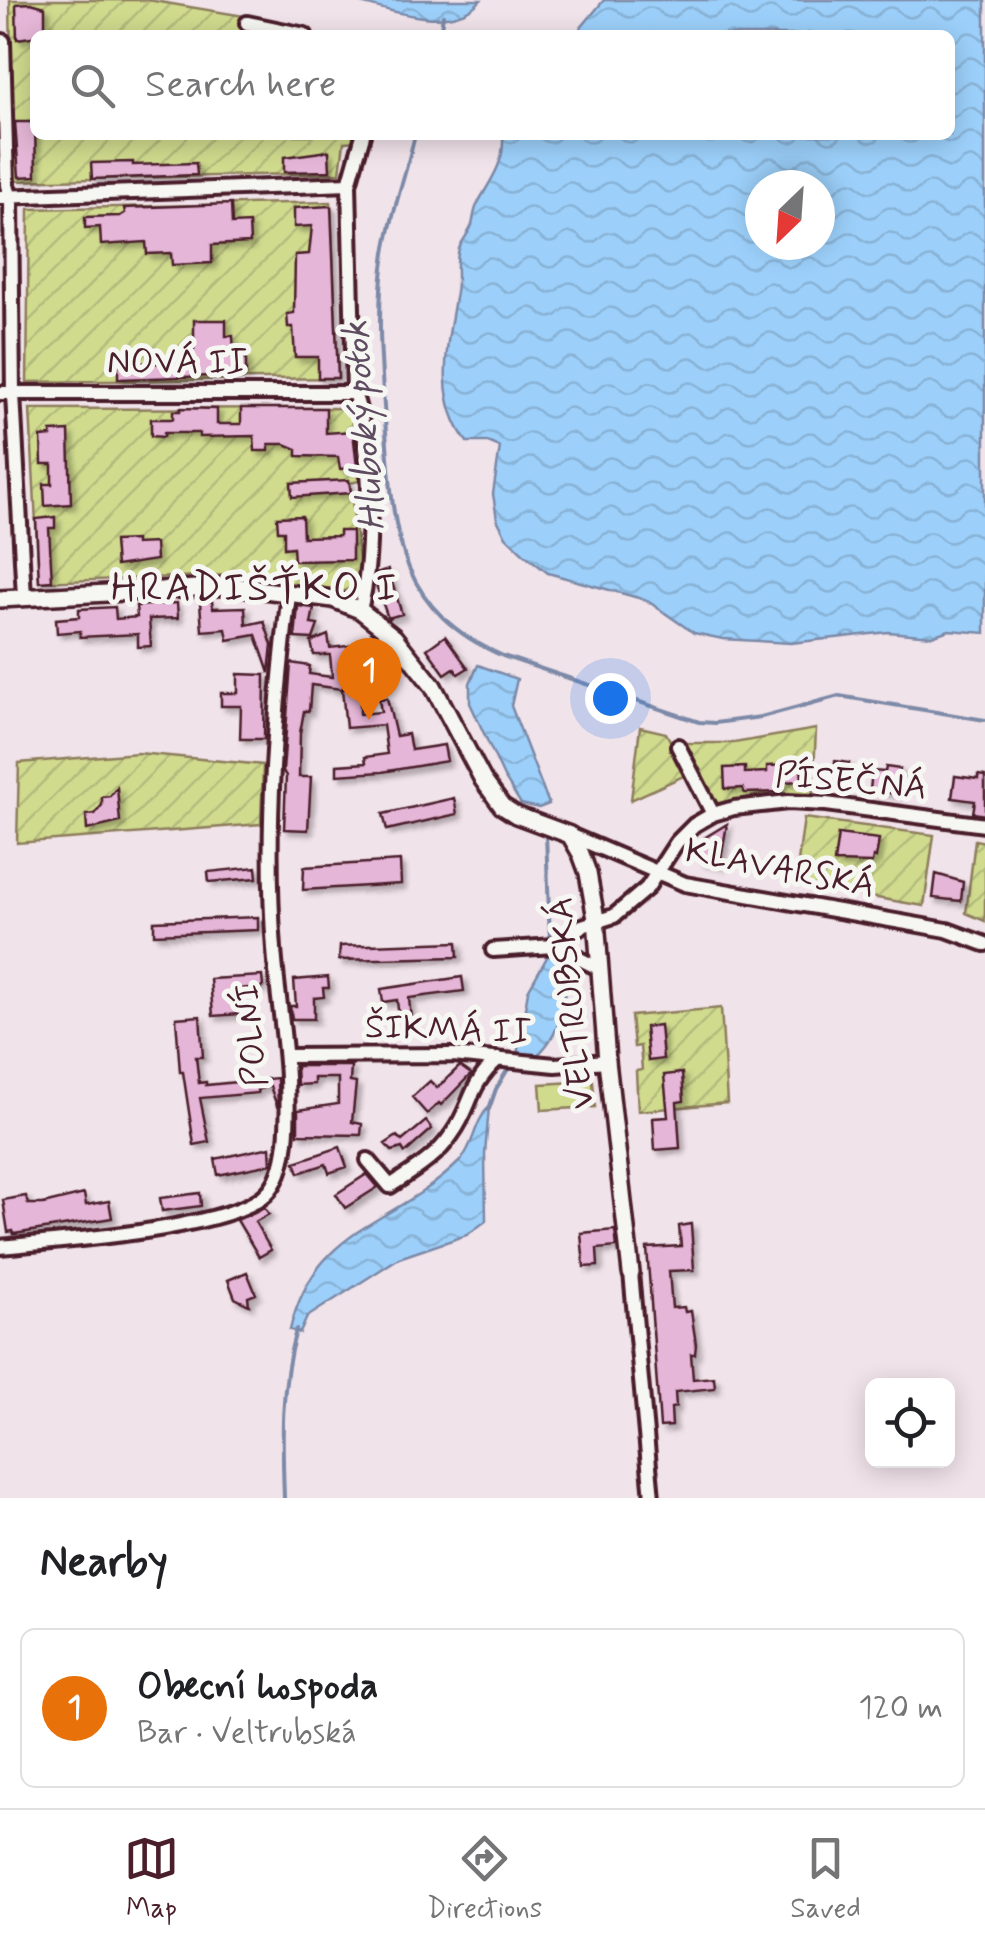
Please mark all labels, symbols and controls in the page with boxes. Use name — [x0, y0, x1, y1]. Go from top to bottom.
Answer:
search box — [30, 30, 955, 140]
icon: search — [65, 58, 120, 113]
text: Search here — [145, 61, 336, 110]
north arrow — [745, 170, 835, 260]
water label: Hluboký potok — [331, 319, 399, 533]
street label: NOVÁ II — [107, 340, 247, 386]
district label: HRADIŠŤKO I — [111, 563, 399, 615]
pin: 1 — [336, 638, 402, 720]
your location — [585, 673, 636, 724]
street label: PÍSEČNÁ — [773, 752, 929, 812]
street label: KLAVARSKÁ — [681, 828, 879, 910]
street label: VELTRUBSKÁ — [538, 895, 606, 1111]
street label: POLNÍ — [225, 981, 279, 1089]
street label: ŠIKMÁ II — [364, 1004, 532, 1056]
map controls — [865, 1378, 955, 1468]
button: locate — [865, 1378, 955, 1468]
text: Nearby — [40, 1536, 168, 1591]
text: Obecní hospoda — [137, 1663, 378, 1712]
text: 1 — [67, 1687, 82, 1729]
text: 120 m — [858, 1687, 943, 1729]
text: Bar · Veltrubská — [137, 1712, 357, 1754]
tab: Map — [124, 1831, 179, 1928]
tab: Directions — [427, 1831, 542, 1928]
tab: Saved — [790, 1831, 861, 1928]

